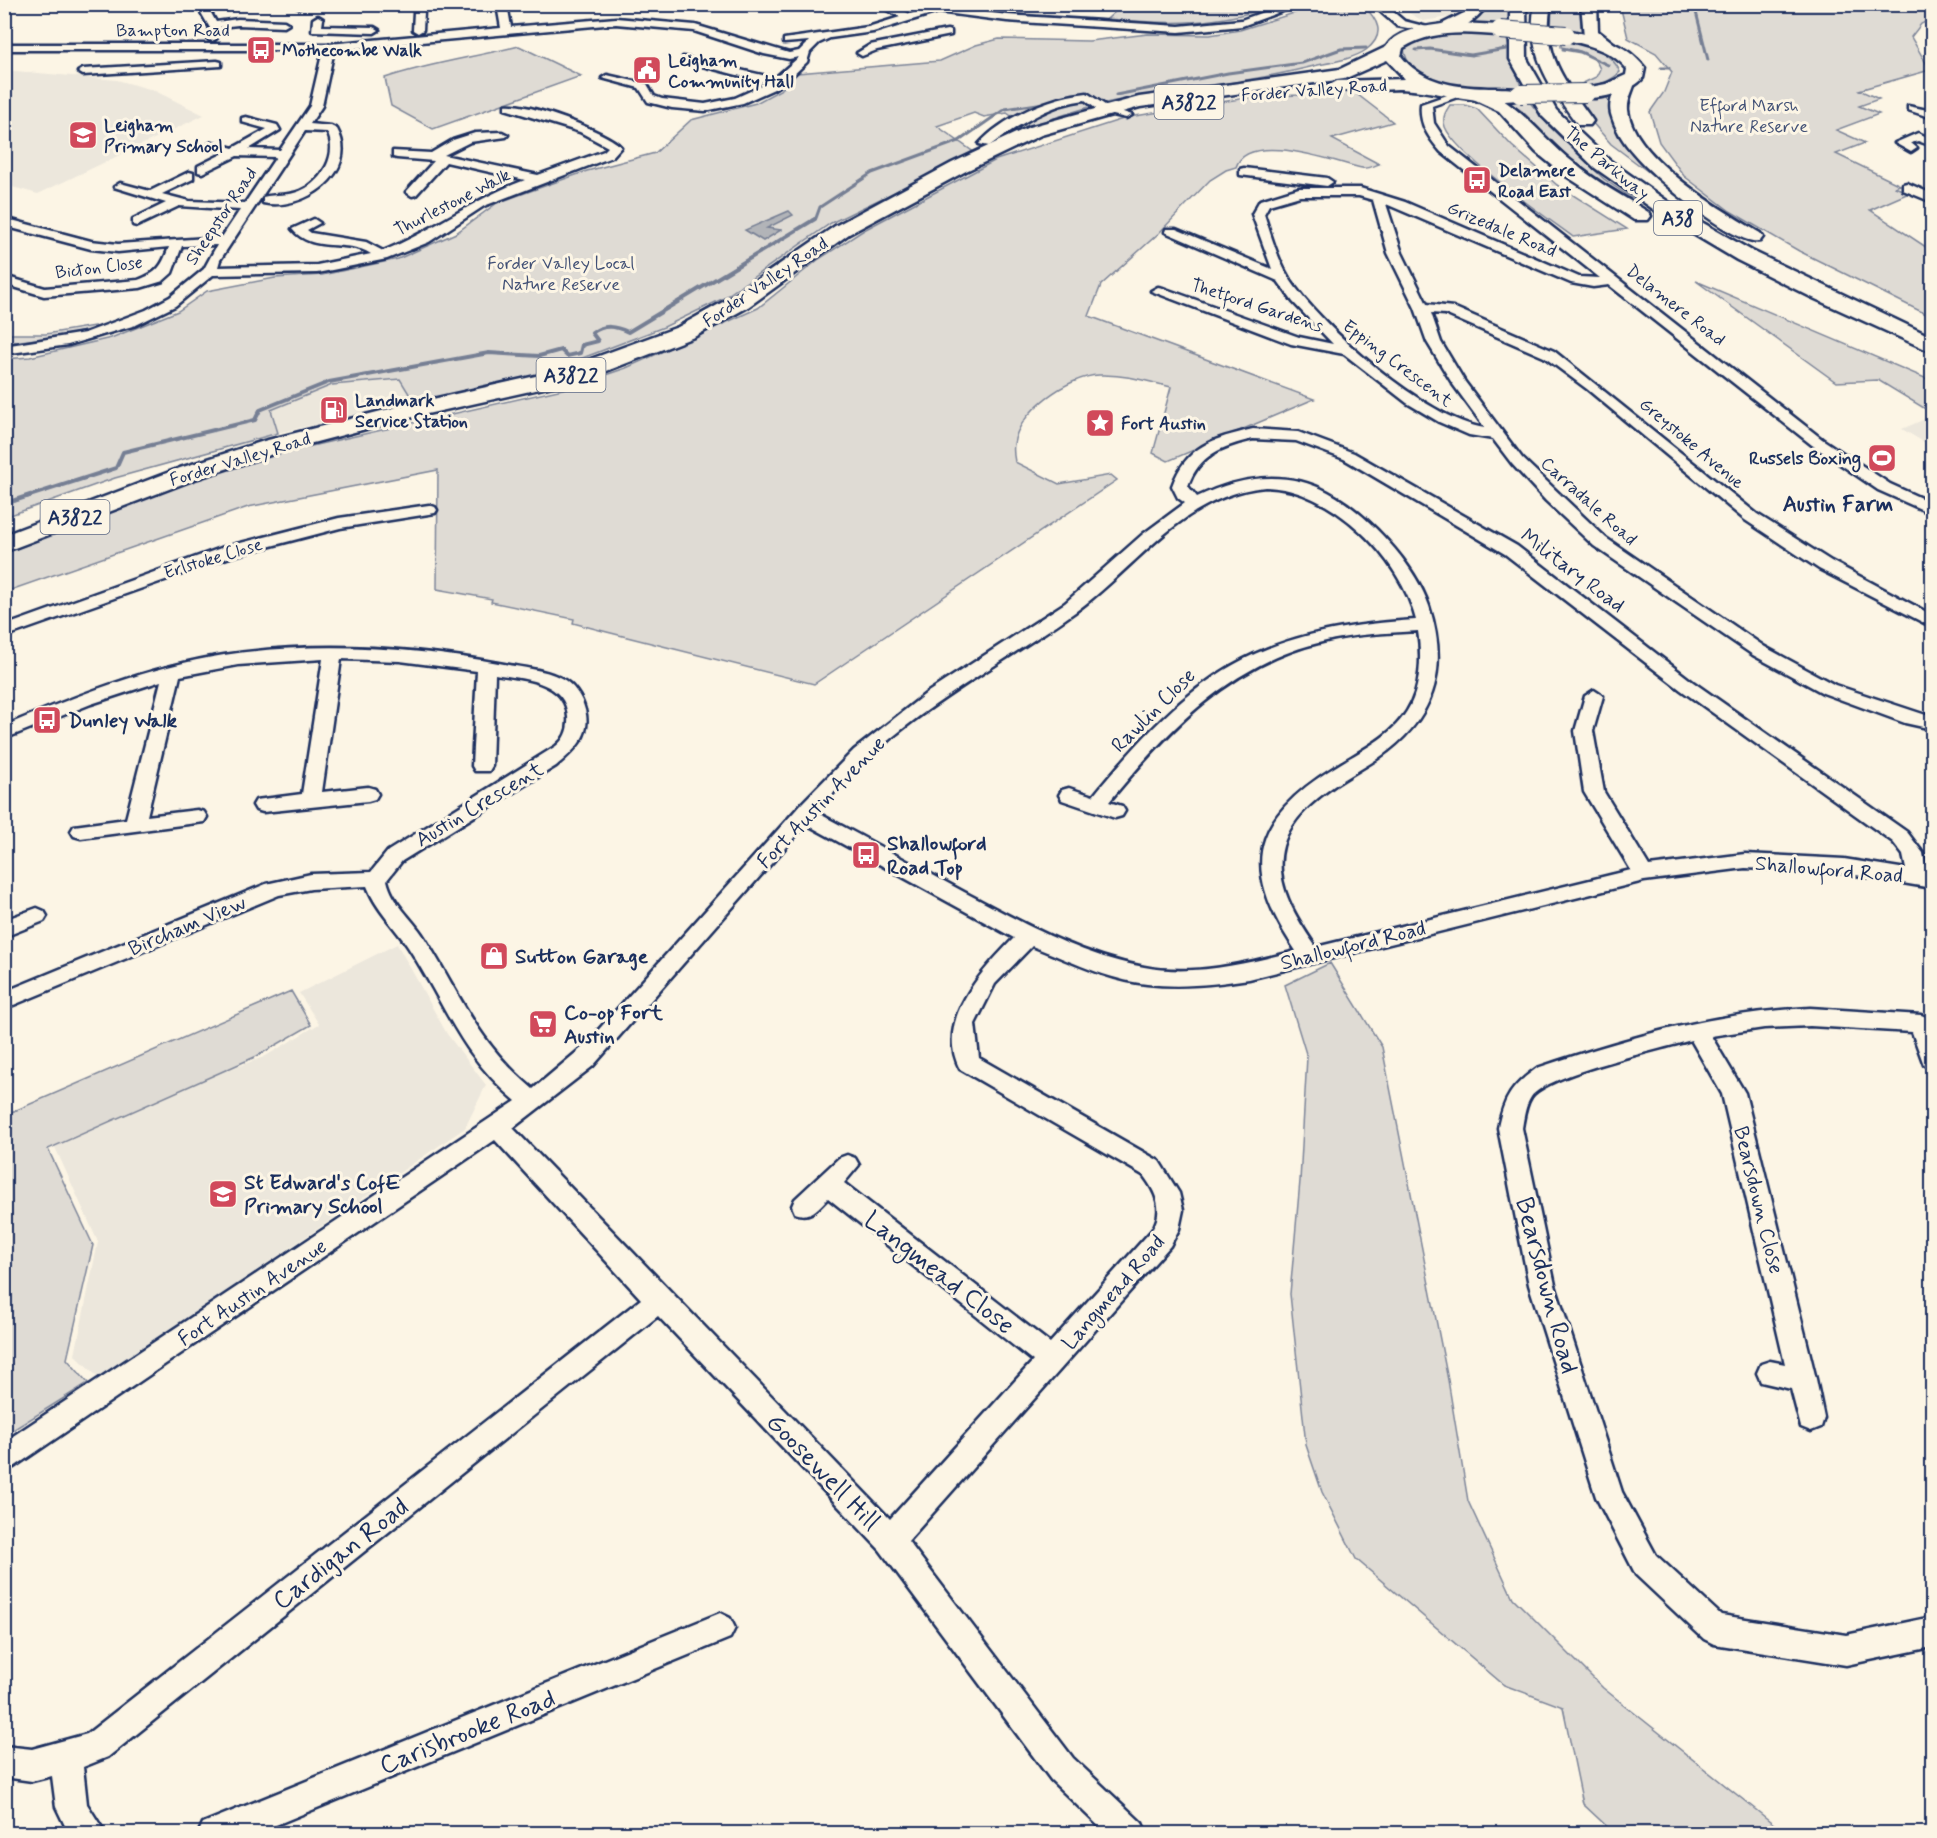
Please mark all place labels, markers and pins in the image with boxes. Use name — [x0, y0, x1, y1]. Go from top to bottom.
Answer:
bus stop icon: Mothecombe Walk — [245, 34, 277, 66]
place label: Mothecombe Walk — [282, 39, 422, 63]
place label: Leigham Community Hall — [668, 49, 794, 94]
public building icon: Leigham Community Hall — [631, 54, 663, 86]
place label: Leigham Primary School — [104, 114, 223, 159]
school or university icon: Leigham Primary School — [67, 119, 99, 151]
place label: Delamere Road East — [1498, 159, 1576, 204]
bus stop icon: Delamere Road East — [1461, 164, 1493, 196]
place label: Landmark Service Station — [355, 389, 468, 434]
fuel station icon: Landmark Service Station — [318, 394, 350, 426]
place icon: Fort Austin — [1084, 407, 1116, 439]
place label: Fort Austin — [1121, 412, 1206, 436]
sports icon: Russels Boxing — [1866, 442, 1898, 474]
place label: Russels Boxing — [1749, 447, 1861, 473]
bus stop icon: Dunley Walk — [31, 704, 63, 736]
place label: Dunley Walk — [68, 707, 178, 735]
place label: Shallowford Road Top — [887, 830, 987, 882]
bus stop icon: Shallowford Road Top — [850, 839, 882, 871]
shop icon: Sutton Garage — [478, 940, 510, 972]
place label: Sutton Garage — [515, 943, 649, 971]
place label: Co-op Fort Austin — [564, 999, 664, 1051]
supermarket icon: Co-op Fort Austin — [527, 1008, 559, 1040]
place label: St Edward's CofE Primary School — [244, 1169, 400, 1221]
school or university icon: St Edward's CofE Primary School — [207, 1178, 239, 1210]

